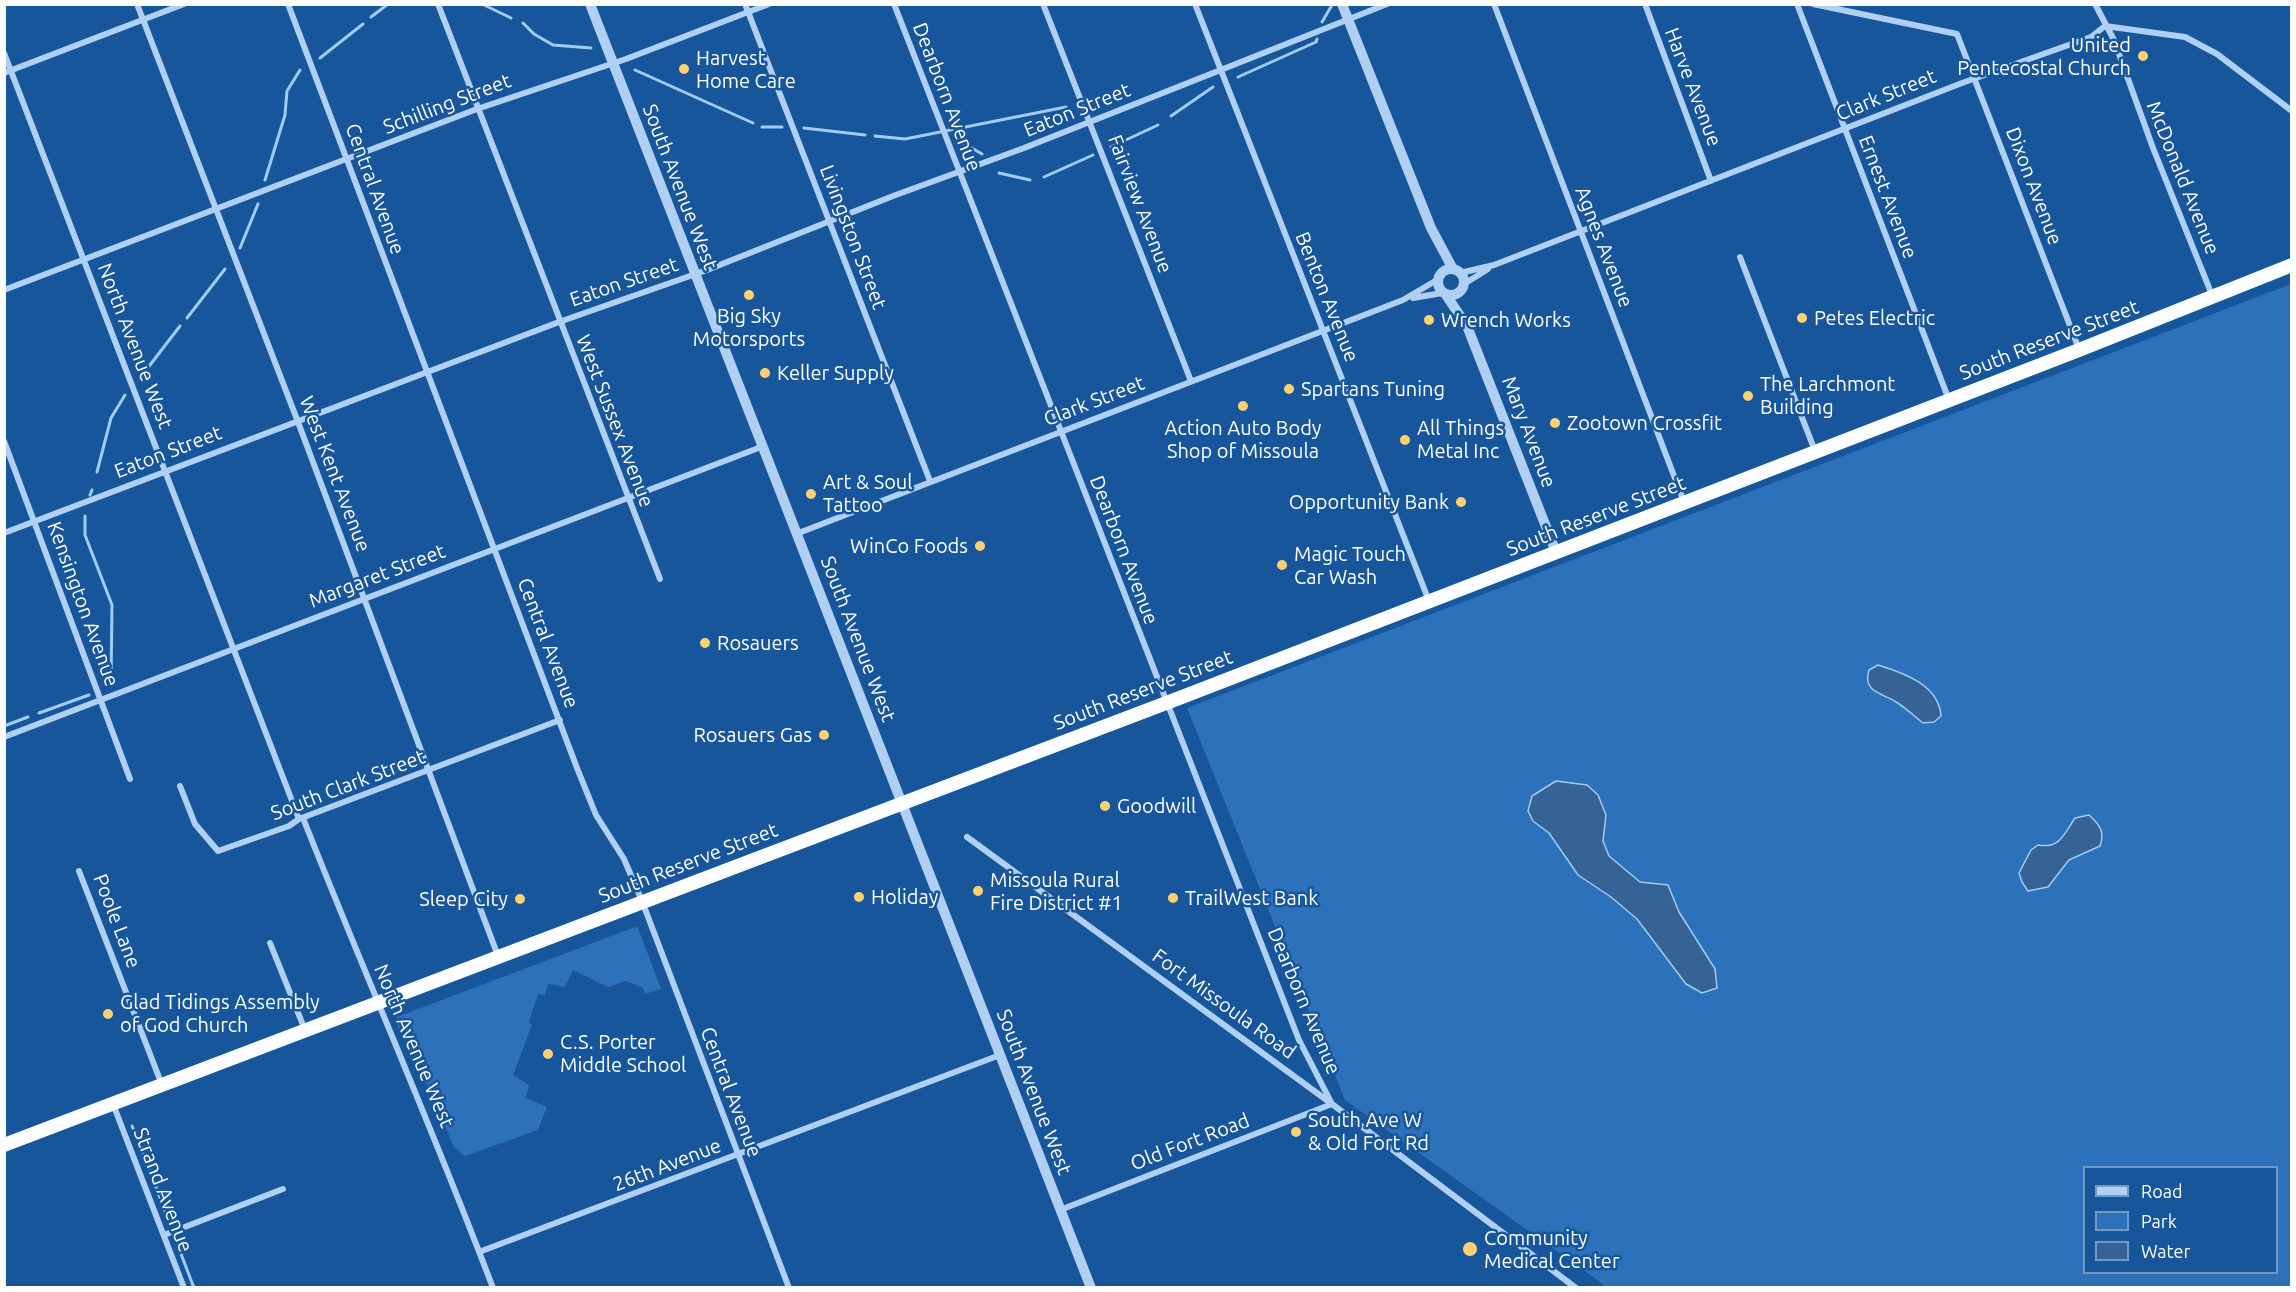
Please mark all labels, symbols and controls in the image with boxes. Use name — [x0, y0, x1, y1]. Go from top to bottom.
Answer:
street label: Dearborn Avenue — [908, 19, 986, 175]
street label: Harve Avenue — [1659, 24, 1727, 150]
place label: United Pentecostal Church — [1957, 33, 2131, 80]
place label: Harvest Home Care — [696, 46, 796, 93]
marker: United Pentecostal Church — [2136, 49, 2150, 63]
marker: Harvest Home Care — [677, 62, 691, 76]
street label: Clark Street — [1832, 64, 1940, 126]
street label: Schilling Street — [380, 69, 514, 139]
street label: Eaton Street — [1020, 78, 1134, 142]
street label: McDonald Avenue — [2141, 98, 2225, 258]
street label: South Avenue West — [637, 101, 723, 273]
street label: Central Avenue — [340, 120, 410, 258]
street label: Dixon Avenue — [2001, 124, 2067, 248]
street label: Fairview Avenue — [1103, 132, 1177, 276]
street label: Ernest Avenue — [1854, 132, 1922, 262]
street label: Livingston Street — [814, 161, 892, 313]
street label: Agnes Avenue — [1570, 183, 1638, 311]
street label: Benton Avenue — [1290, 229, 1364, 365]
street label: Eaton Street — [567, 252, 681, 312]
street label: North Avenue West — [92, 260, 178, 432]
marker: Big Sky Motorsports — [742, 288, 756, 302]
street label: South Reserve Street — [1956, 295, 2142, 385]
place label: Big Sky Motorsports — [693, 304, 805, 351]
place label: Petes Electric — [1814, 306, 1935, 330]
place label: Wrench Works — [1441, 308, 1571, 332]
marker: Petes Electric — [1795, 311, 1809, 325]
marker: Wrench Works — [1422, 313, 1436, 327]
street label: West Sussex Avenue — [571, 331, 659, 511]
place label: Keller Supply — [777, 361, 894, 385]
marker: Keller Supply — [758, 366, 772, 380]
street label: Clark Street — [1040, 371, 1148, 431]
place label: The Larchmont Building — [1760, 372, 1895, 419]
street label: Mary Avenue — [1497, 373, 1561, 491]
place label: Spartans Tuning — [1301, 377, 1445, 401]
marker: Spartans Tuning — [1282, 382, 1296, 396]
marker: The Larchmont Building — [1741, 389, 1755, 403]
street label: West Kent Avenue — [294, 393, 376, 555]
marker: Action Auto Body Shop of Missoula — [1236, 399, 1250, 413]
place label: Zootown Crossfit — [1567, 411, 1722, 435]
place label: Action Auto Body Shop of Missoula — [1165, 416, 1321, 463]
place label: All Things Metal Inc — [1417, 416, 1504, 463]
marker: Zootown Crossfit — [1548, 416, 1562, 430]
street label: Eaton Street — [111, 421, 225, 483]
marker: All Things Metal Inc — [1398, 433, 1412, 447]
place label: Art & Soul Tattoo — [823, 470, 913, 517]
street label: South Reserve Street — [1503, 471, 1689, 561]
street label: Dearborn Avenue — [1085, 472, 1163, 628]
marker: Art & Soul Tattoo — [804, 487, 818, 501]
place label: Opportunity Bank — [1289, 490, 1449, 514]
marker: Opportunity Bank — [1454, 495, 1468, 509]
street label: Kensington Avenue — [42, 518, 124, 690]
place label: WinCo Foods — [850, 534, 968, 558]
street label: Margaret Street — [306, 539, 448, 613]
marker: WinCo Foods — [973, 539, 987, 553]
place label: Magic Touch Car Wash — [1294, 542, 1406, 589]
street label: South Avenue West — [815, 553, 901, 725]
marker: Magic Touch Car Wash — [1275, 558, 1289, 572]
street label: Central Avenue — [512, 574, 584, 712]
place label: Rosauers — [717, 631, 799, 655]
marker: Rosauers — [698, 636, 712, 650]
street label: South Reserve Street — [1050, 645, 1236, 735]
place label: Rosauers Gas — [693, 723, 812, 747]
marker: Rosauers Gas — [817, 728, 831, 742]
street label: South Clark Street — [267, 745, 429, 825]
place label: Goodwill — [1117, 794, 1196, 818]
marker: Goodwill — [1098, 799, 1112, 813]
street label: South Reserve Street — [595, 818, 781, 908]
place label: Missoula Rural Fire District #1 — [990, 868, 1123, 915]
street label: Poole Lane — [88, 871, 146, 971]
marker: Missoula Rural Fire District #1 — [971, 884, 985, 898]
place label: Holiday — [871, 885, 938, 909]
place label: TrailWest Bank — [1185, 886, 1318, 910]
place label: Sleep City — [419, 887, 508, 911]
marker: Holiday — [852, 890, 866, 904]
marker: TrailWest Bank — [1166, 891, 1180, 905]
marker: Sleep City — [513, 892, 527, 906]
street label: Dearborn Avenue — [1262, 924, 1346, 1078]
street label: Fort Missoula Road — [1148, 944, 1300, 1064]
street label: North Avenue West — [369, 961, 459, 1131]
place label: Glad Tidings Assembly of God Church — [120, 990, 320, 1037]
street label: South Avenue West — [991, 1006, 1077, 1178]
marker: Glad Tidings Assembly of God Church — [101, 1007, 115, 1021]
street label: Central Avenue — [695, 1023, 767, 1161]
place label: C.S. Porter Middle School — [560, 1030, 686, 1077]
marker: C.S. Porter Middle School — [541, 1047, 555, 1061]
street label: Old Fort Road — [1127, 1108, 1253, 1176]
place label: South Ave W & Old Fort Rd — [1308, 1108, 1429, 1155]
street label: Strand Avenue — [128, 1124, 198, 1256]
marker: South Ave W & Old Fort Rd — [1289, 1125, 1303, 1139]
street label: 26th Avenue — [610, 1133, 724, 1197]
legend — [2083, 1166, 2278, 1274]
text: Road — [2141, 1181, 2183, 1201]
text: Park — [2141, 1211, 2177, 1231]
place label: Community Medical Center — [1484, 1226, 1619, 1273]
marker: Community Medical Center — [1461, 1240, 1479, 1258]
text: Water — [2141, 1241, 2190, 1261]

